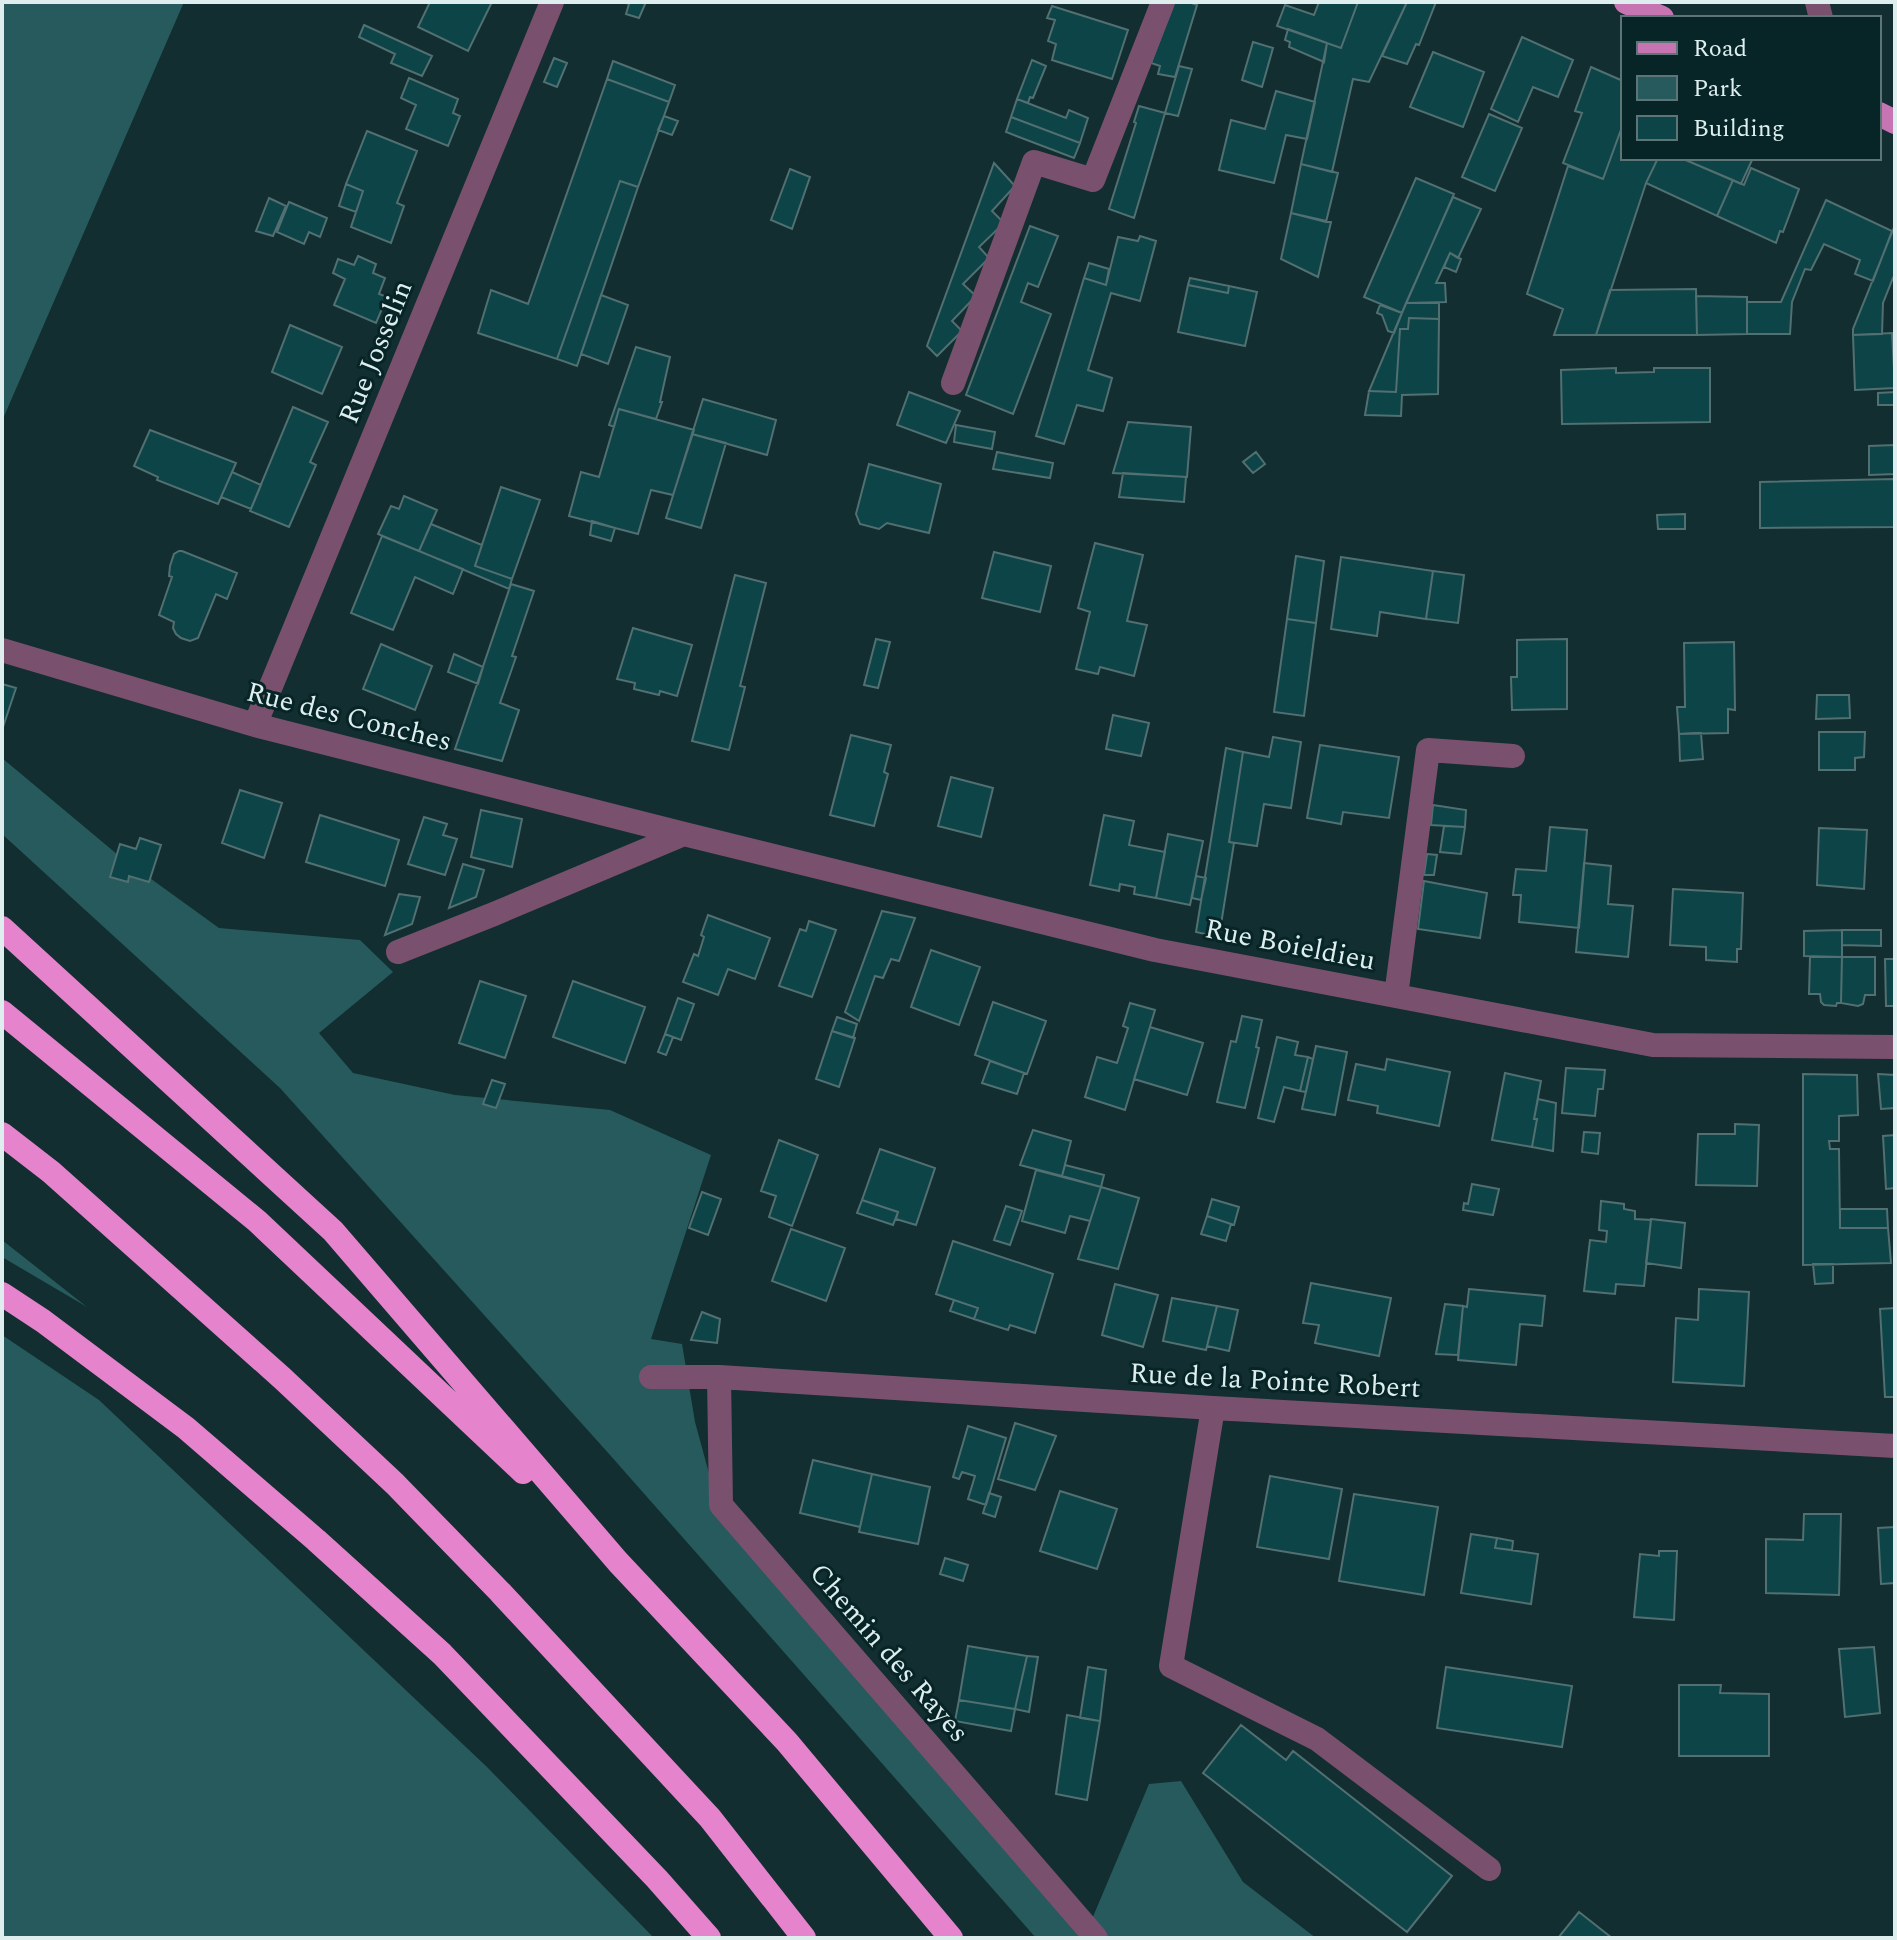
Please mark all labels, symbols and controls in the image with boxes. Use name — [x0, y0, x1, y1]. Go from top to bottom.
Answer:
legend — [1621, 16, 1881, 160]
text: Road — [1693, 31, 1747, 67]
text: Park — [1693, 71, 1743, 107]
text: Building — [1693, 111, 1785, 147]
street label: Rue Josselin — [328, 274, 424, 430]
street label: Rue des Conches — [242, 671, 456, 763]
street label: Rue Boieldieu — [1201, 907, 1379, 983]
street label: Rue de la Pointe Robert — [1128, 1352, 1422, 1410]
street label: Chemin des Rayes — [799, 1554, 979, 1752]

